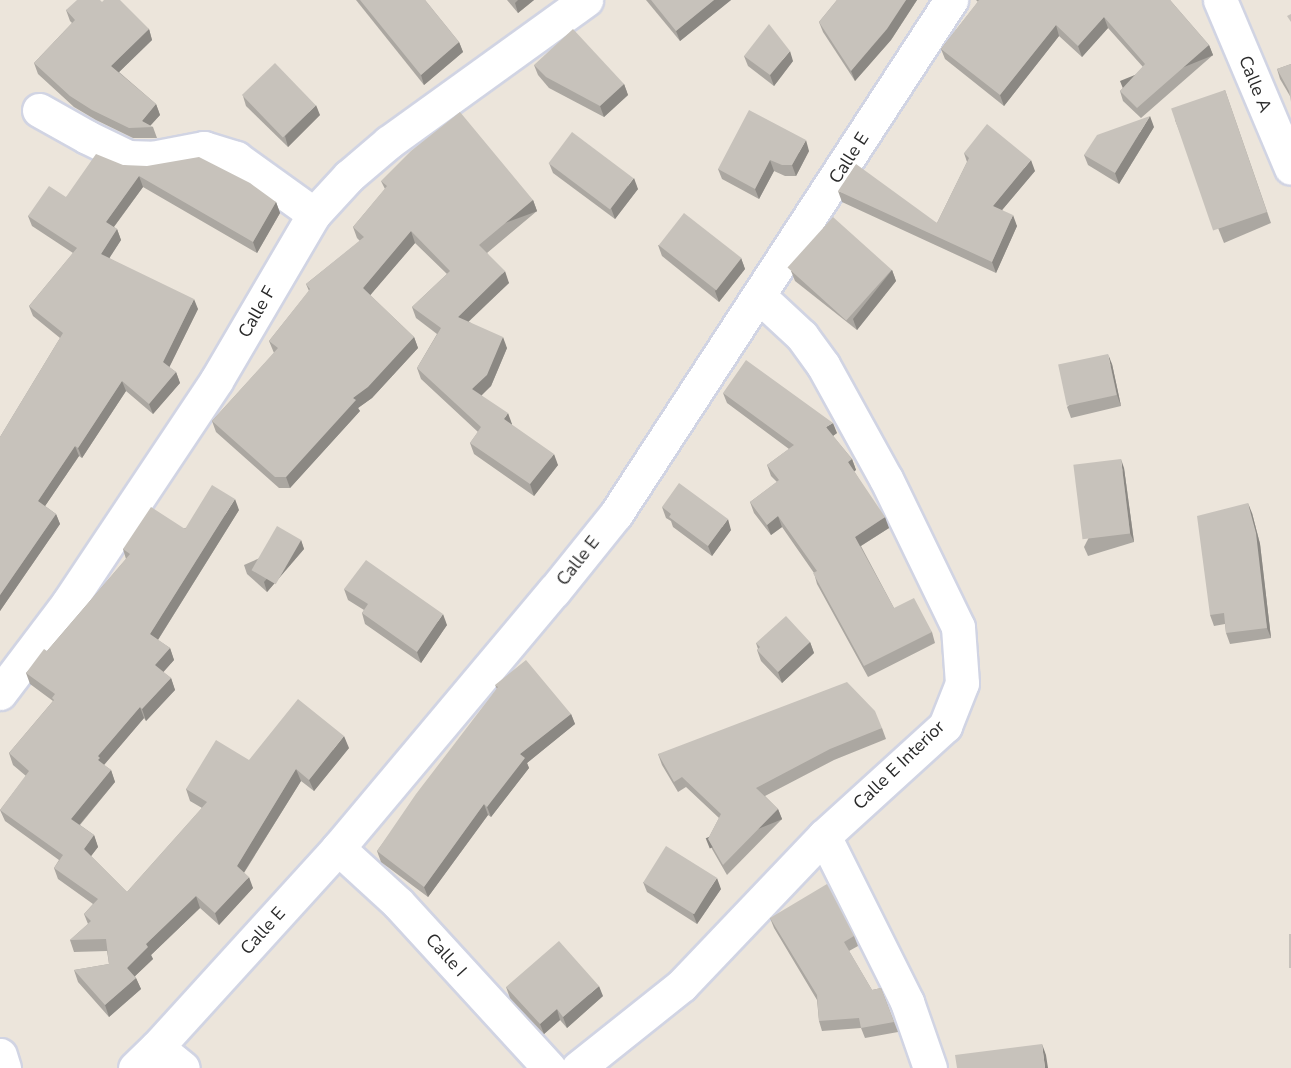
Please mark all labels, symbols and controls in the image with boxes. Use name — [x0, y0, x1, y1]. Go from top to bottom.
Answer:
street label: Calle A — [1234, 52, 1276, 116]
street label: Calle E — [825, 128, 873, 188]
street label: Calle F — [234, 282, 280, 342]
street label: Calle E — [552, 532, 604, 590]
street label: Calle E Interior — [849, 716, 949, 814]
street label: Calle E — [236, 903, 290, 959]
street label: Calle I — [421, 929, 471, 981]

